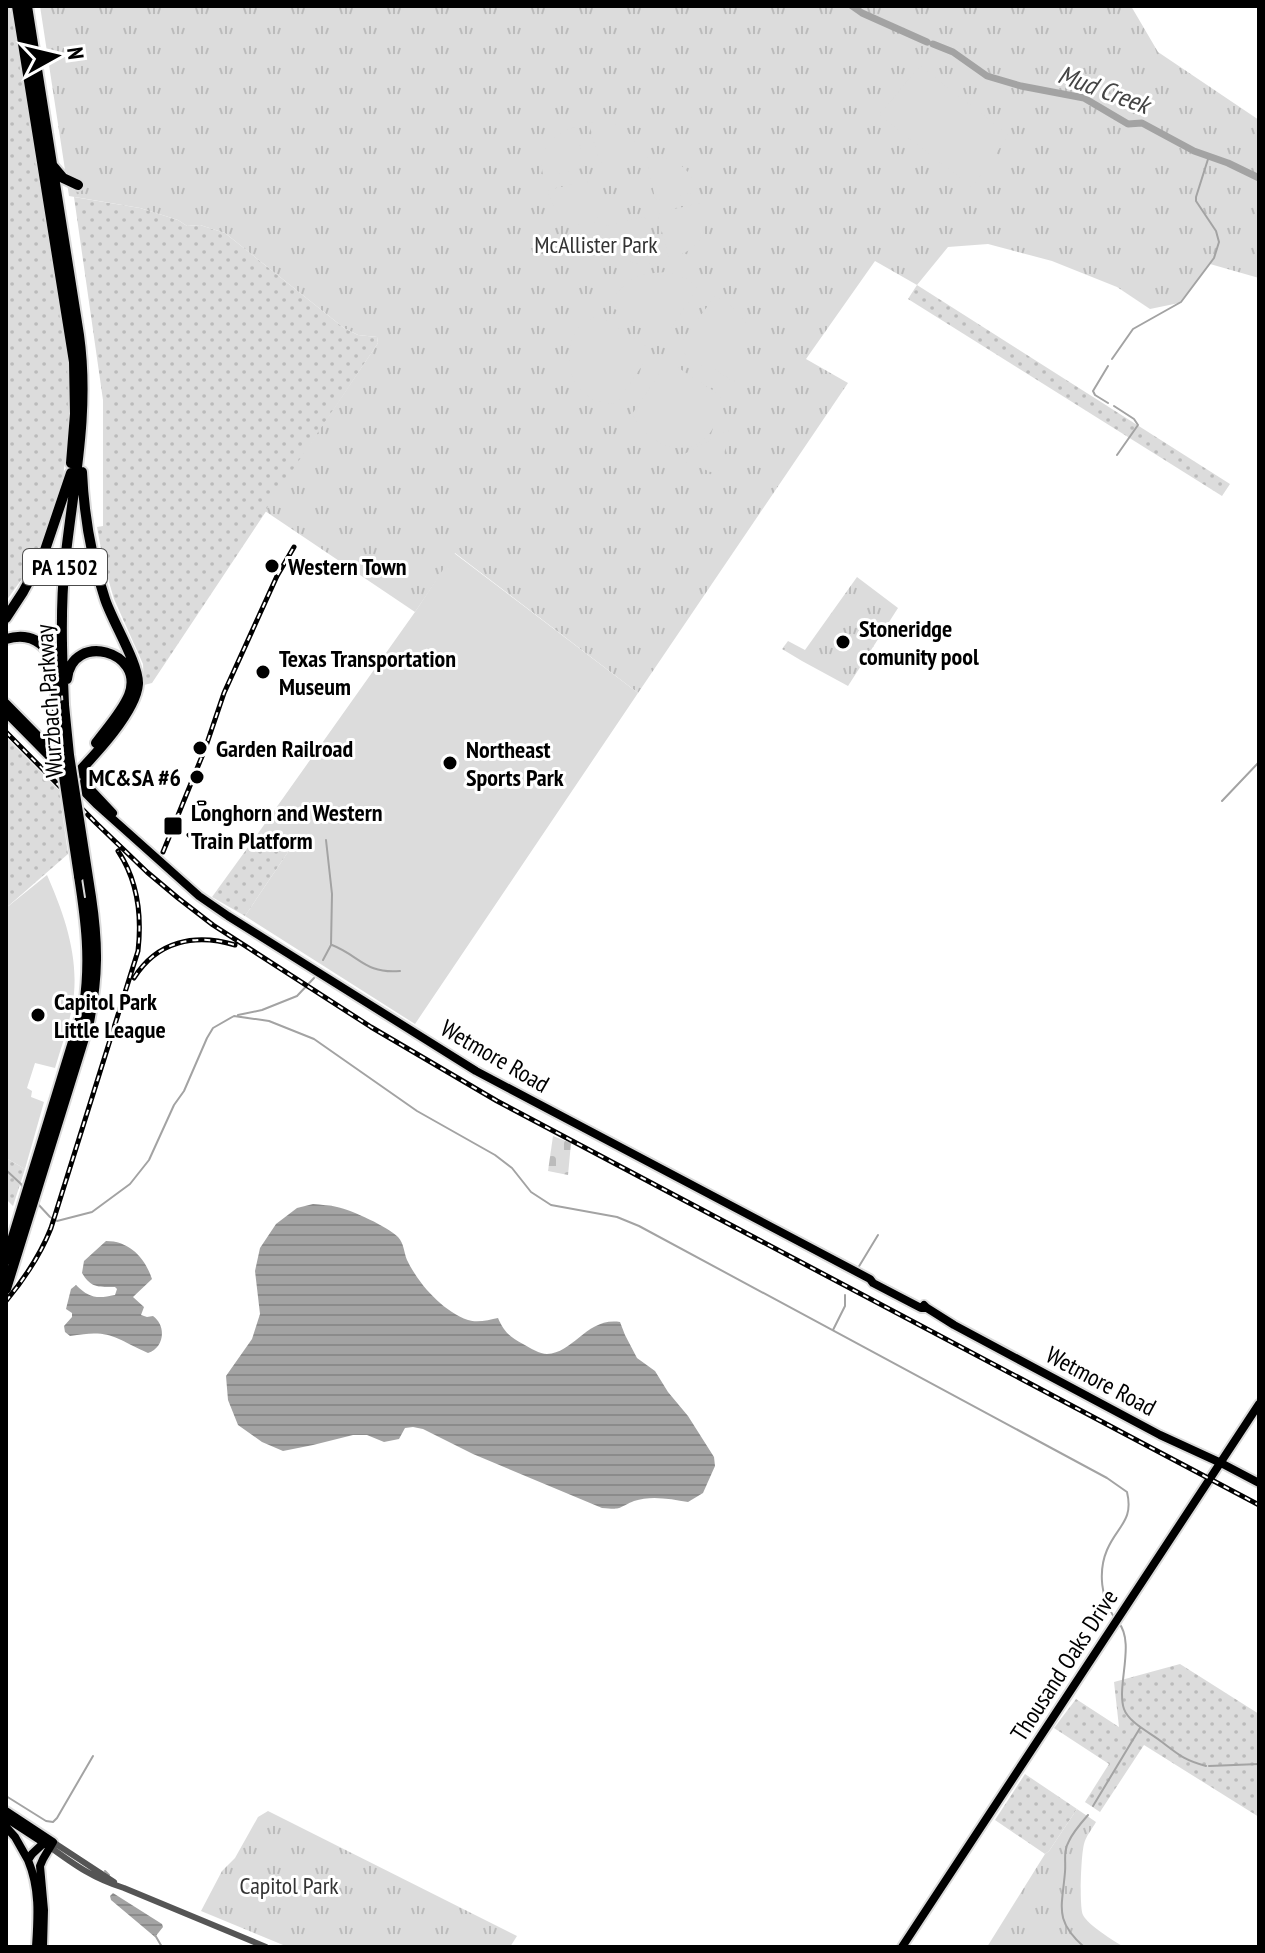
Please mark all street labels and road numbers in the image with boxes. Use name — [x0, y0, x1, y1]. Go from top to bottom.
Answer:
road number: PA 1502 — [23, 549, 107, 585]
street label: Wurzbach Parkway — [28, 623, 70, 779]
street label: Wetmore Road — [435, 1013, 555, 1099]
street label: Wetmore Road — [1041, 1339, 1161, 1423]
street label: Thousand Oaks Drive — [1003, 1583, 1125, 1747]

